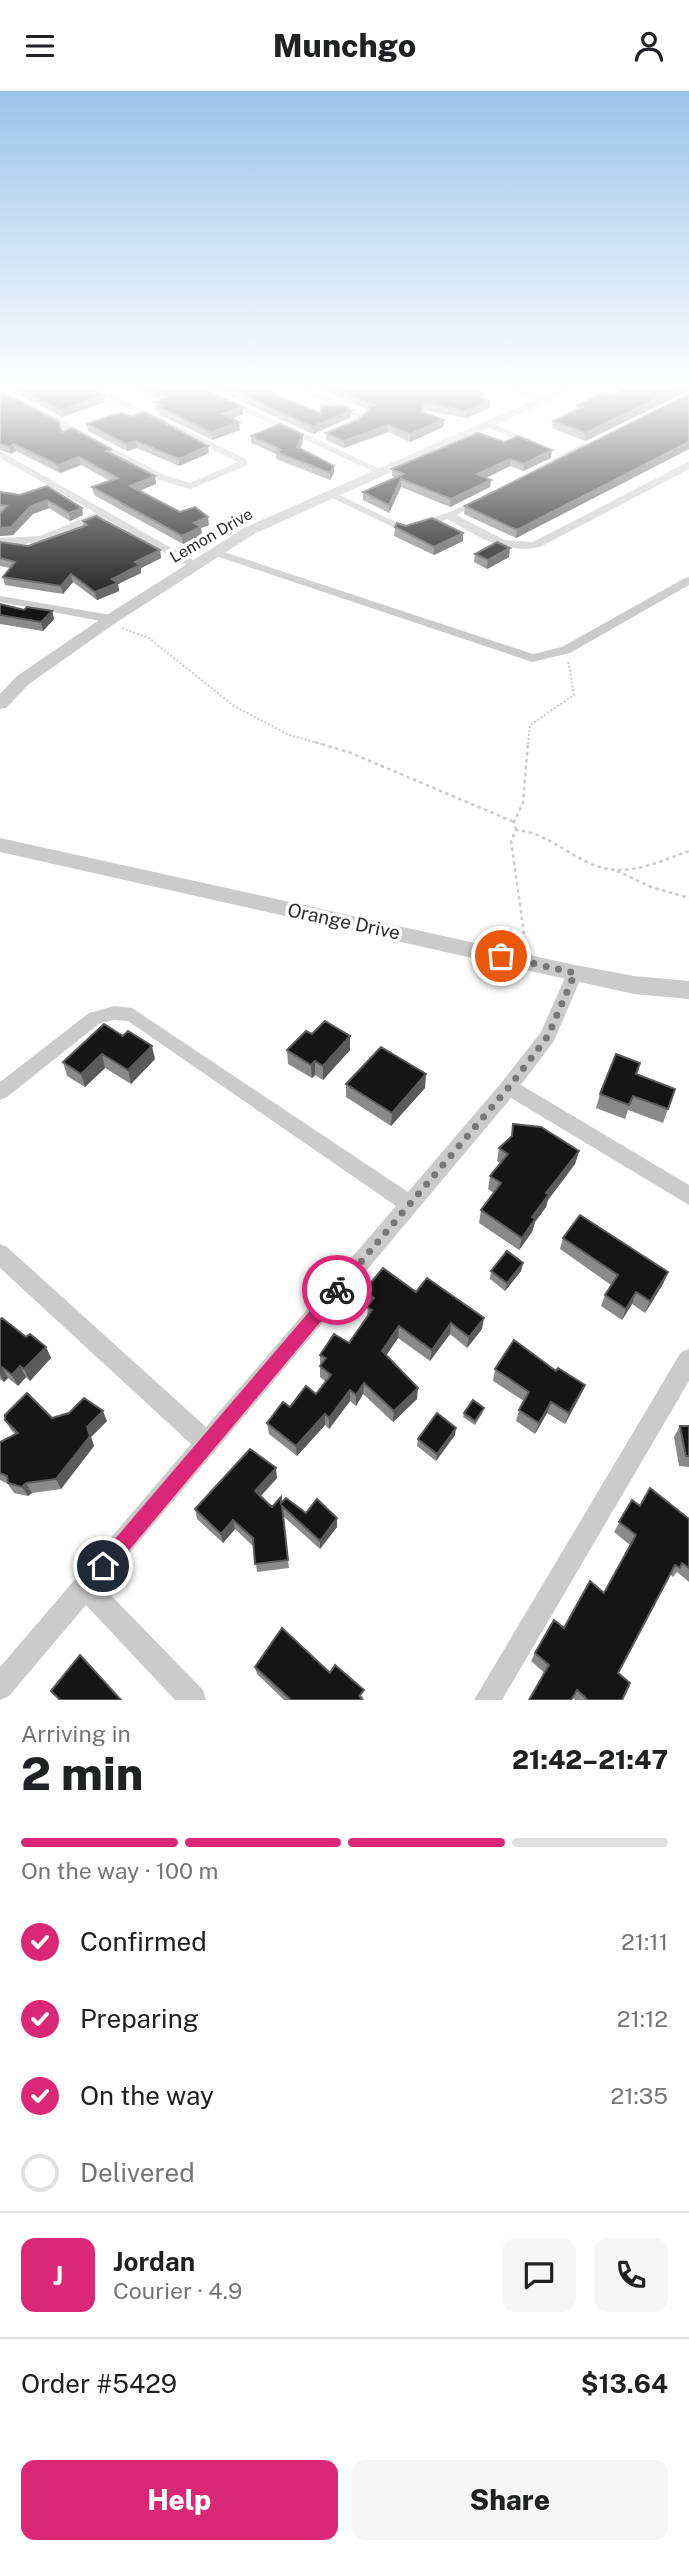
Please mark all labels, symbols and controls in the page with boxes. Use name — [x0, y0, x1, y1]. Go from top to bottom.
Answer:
icon: menu — [21, 27, 59, 65]
text: Munchgo — [273, 27, 416, 64]
icon: person — [630, 27, 668, 65]
street label: Lemon Drive — [167, 504, 256, 567]
street label: Orange Drive — [286, 898, 402, 944]
pin — [471, 926, 531, 986]
icon: bag — [482, 937, 520, 975]
courier — [302, 1255, 372, 1325]
icon: bike — [318, 1271, 356, 1309]
pin — [73, 1536, 133, 1596]
icon: home — [84, 1547, 122, 1585]
text: Arriving in — [21, 1720, 131, 1747]
text: 21:42–21:47 — [512, 1744, 668, 1775]
text: 2 min — [21, 1746, 143, 1800]
text: On the way · 100 m — [21, 1857, 218, 1884]
icon: check — [21, 1923, 59, 1961]
text: Confirmed — [80, 1926, 207, 1957]
text: 21:11 — [621, 1928, 668, 1955]
icon: check — [21, 2000, 59, 2038]
text: Preparing — [80, 2003, 199, 2034]
text: 21:12 — [617, 2005, 668, 2032]
icon: check — [21, 2077, 59, 2115]
text: On the way — [80, 2080, 214, 2111]
text: 21:35 — [611, 2082, 668, 2109]
text: Delivered — [80, 2157, 195, 2188]
button: chat — [502, 2238, 576, 2312]
button: phone — [594, 2238, 668, 2312]
text: Jordan — [113, 2246, 195, 2277]
text: J — [53, 2260, 63, 2291]
text: Courier · 4.9 — [113, 2277, 242, 2304]
text: Order #5429 — [21, 2368, 177, 2399]
text: $13.64 — [581, 2368, 668, 2399]
button: Help — [21, 2460, 338, 2540]
button: Share — [352, 2460, 668, 2540]

